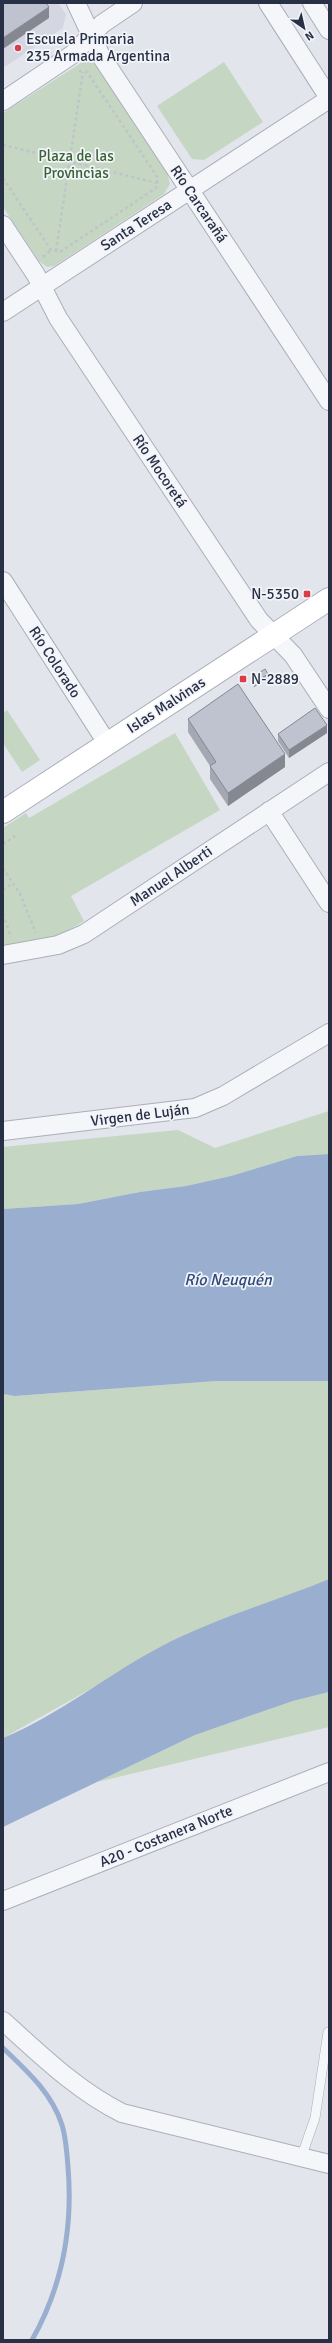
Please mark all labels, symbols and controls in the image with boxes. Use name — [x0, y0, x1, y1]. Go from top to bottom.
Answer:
north arrow — [284, 8, 324, 48]
text: N — [303, 28, 316, 43]
place label: Escuela Primaria 235 Armada Argentina — [26, 30, 170, 65]
marker: Escuela Primaria 235 Armada Argentina — [13, 43, 23, 53]
park label: Plaza de las Provincias — [38, 147, 114, 182]
street label: Río Carcarañá — [167, 162, 231, 246]
street label: Santa Teresa — [97, 195, 175, 255]
street label: Río Mocoretá — [129, 431, 191, 511]
place label: N-5350 — [251, 585, 299, 603]
marker: N-5350 — [302, 589, 312, 599]
street label: Río Colorado — [25, 623, 85, 701]
place label: N-2889 — [251, 670, 299, 688]
street label: Islas Malvinas — [123, 673, 209, 737]
marker: N-2889 — [238, 674, 248, 684]
street label: Manuel Alberti — [126, 842, 216, 910]
street label: Virgen de Luján — [90, 1100, 190, 1130]
water label: Río Neuquén — [184, 1270, 273, 1290]
street label: A20 - Costanera Norte — [97, 1801, 235, 1871]

